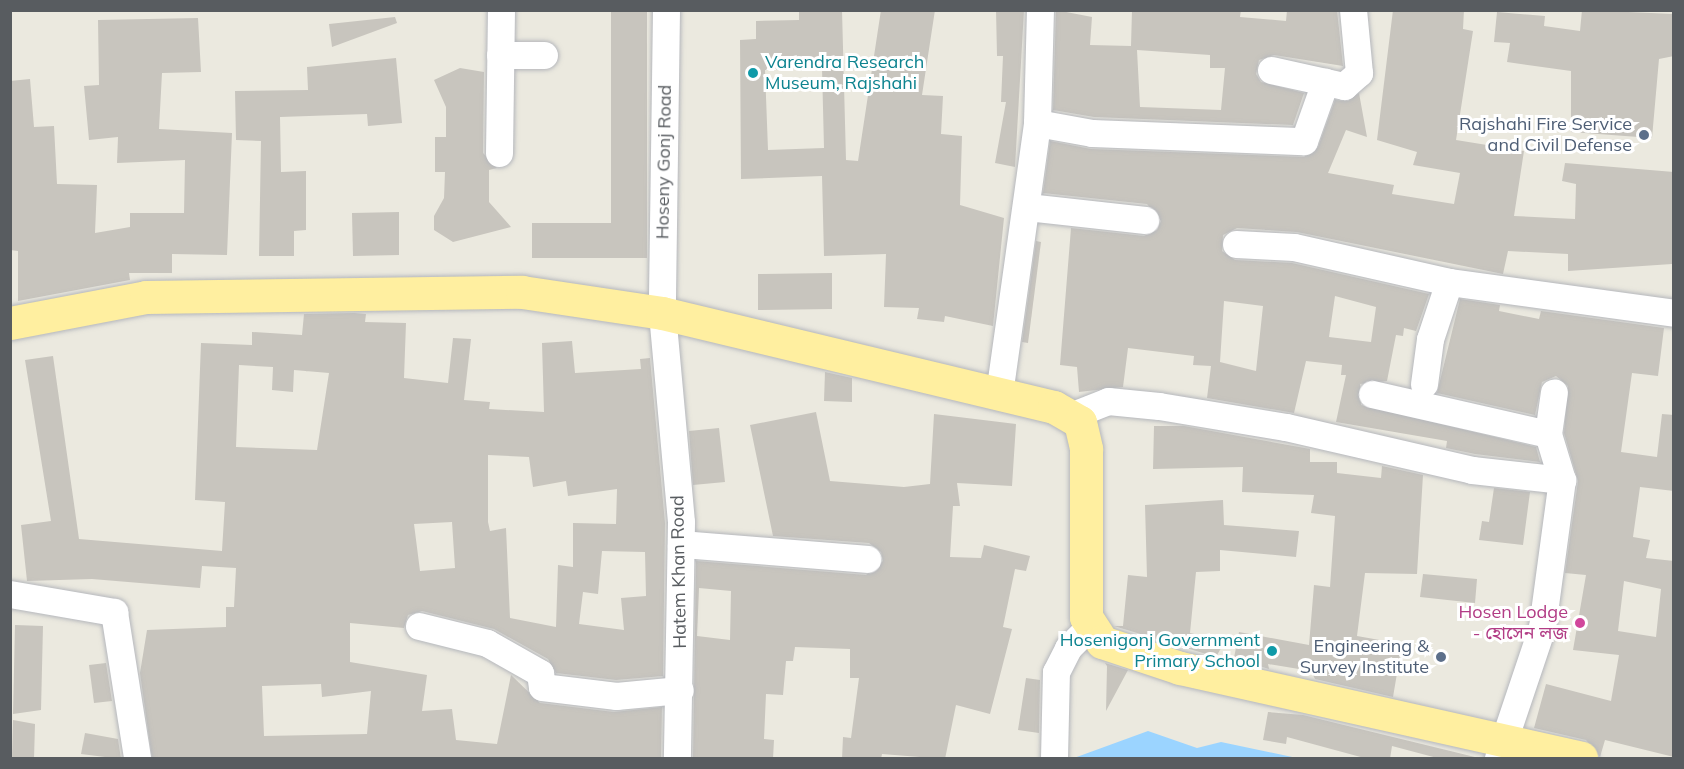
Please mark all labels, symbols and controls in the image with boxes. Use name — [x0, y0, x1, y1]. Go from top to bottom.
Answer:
place label: Varendra Research Museum, Rajshahi — [765, 52, 924, 94]
marker: Varendra Research Museum, Rajshahi — [746, 66, 760, 80]
street label: Hoseny Gonj Road — [652, 85, 676, 239]
place label: Rajshahi Fire Service and Civil Defense — [1459, 114, 1632, 156]
marker: Rajshahi Fire Service and Civil Defense — [1637, 128, 1651, 142]
street label: Hatem Khan Road — [667, 495, 691, 649]
place label: Hosen Lodge - হোসেন লজ — [1459, 602, 1568, 644]
marker: Hosen Lodge - হোসেন লজ — [1573, 616, 1587, 630]
place label: Hosenigonj Government Primary School — [1060, 630, 1260, 672]
place label: Engineering & Survey Institute — [1300, 636, 1429, 678]
marker: Hosenigonj Government Primary School — [1265, 644, 1279, 658]
marker: Engineering & Survey Institute — [1434, 650, 1448, 664]

